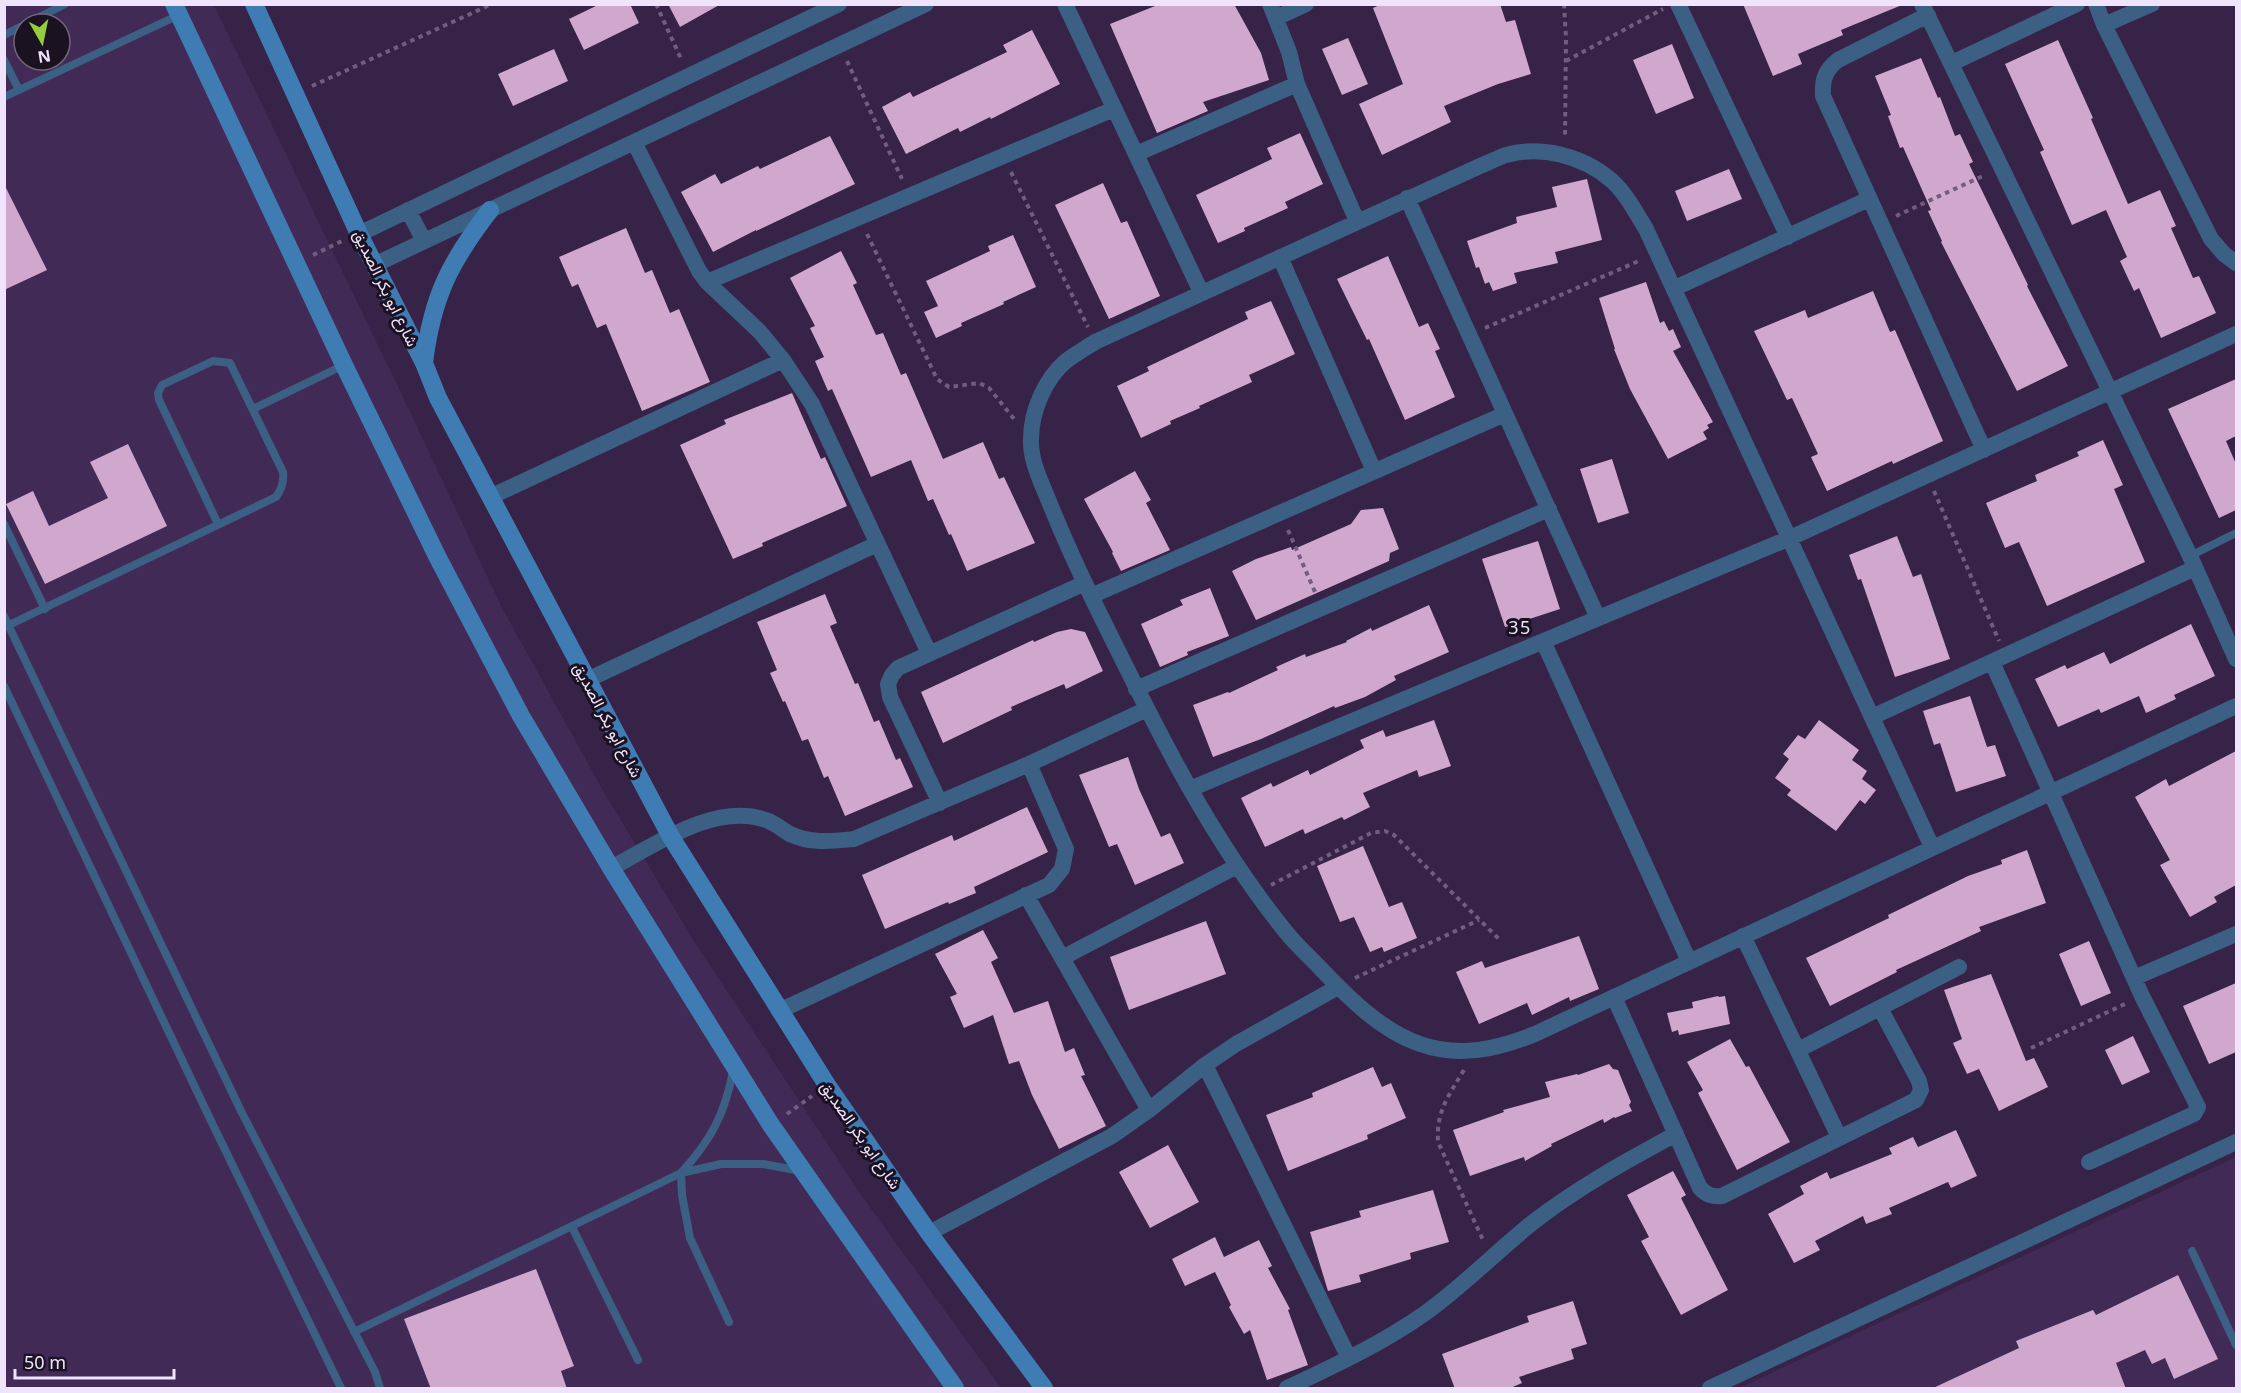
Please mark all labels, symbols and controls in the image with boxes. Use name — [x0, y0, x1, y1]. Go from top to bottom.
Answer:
north arrow — [12, 12, 72, 72]
text: N — [36, 45, 52, 69]
street label: شارع ابو بكر الصديق — [347, 226, 424, 350]
district label: 35 — [1508, 615, 1532, 639]
street label: شارع ابو بكر الصديق — [568, 659, 648, 782]
street label: شارع ابو بكر الصديق — [815, 1077, 906, 1194]
scale bar — [15, 1342, 174, 1380]
text: 50 m — [24, 1350, 66, 1374]

